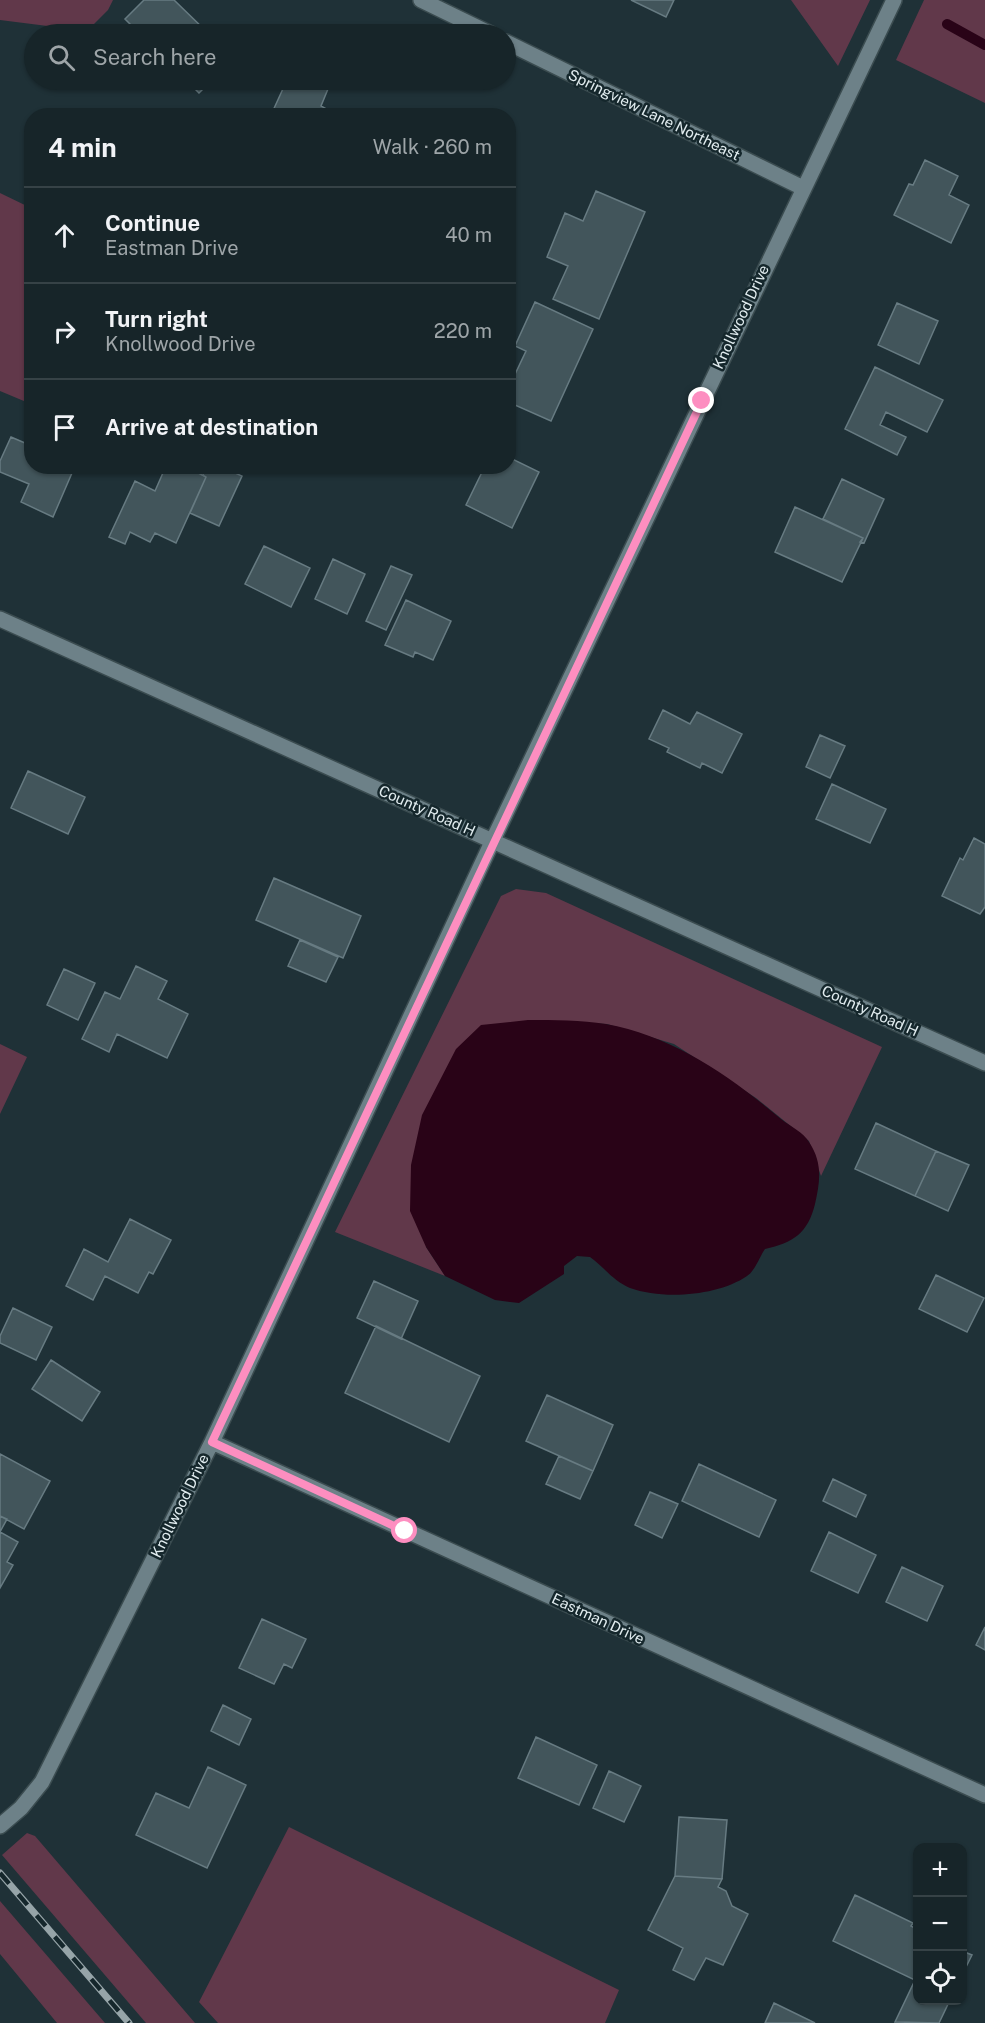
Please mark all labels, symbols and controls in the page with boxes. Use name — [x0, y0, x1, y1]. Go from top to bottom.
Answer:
search box — [24, 24, 516, 90]
icon: search — [45, 41, 78, 74]
text: Search here — [93, 44, 217, 70]
street label: Springview Lane Northeast — [566, 66, 743, 164]
text: 4 min — [48, 132, 117, 163]
text: Walk · 260 m — [373, 135, 492, 159]
text: Continue — [105, 210, 200, 236]
icon: ahead — [48, 219, 81, 252]
text: 40 m — [445, 223, 492, 247]
text: Eastman Drive — [105, 236, 239, 260]
street label: Knollwood Drive — [709, 262, 772, 372]
text: Turn right — [105, 306, 208, 332]
icon: right — [48, 315, 81, 348]
text: 220 m — [434, 319, 492, 343]
text: Knollwood Drive — [105, 332, 256, 356]
route end — [688, 387, 714, 413]
icon: arrive — [48, 411, 81, 444]
text: Arrive at destination — [105, 414, 318, 440]
street label: County Road H — [376, 782, 478, 839]
street label: County Road H — [819, 982, 921, 1039]
street label: Knollwood Drive — [147, 1451, 212, 1560]
route start — [391, 1517, 417, 1543]
street label: Eastman Drive — [549, 1590, 647, 1647]
map controls — [913, 1843, 967, 2005]
button: + — [913, 1843, 967, 1897]
button: − — [913, 1897, 967, 1951]
button: locate — [913, 1951, 967, 2005]

